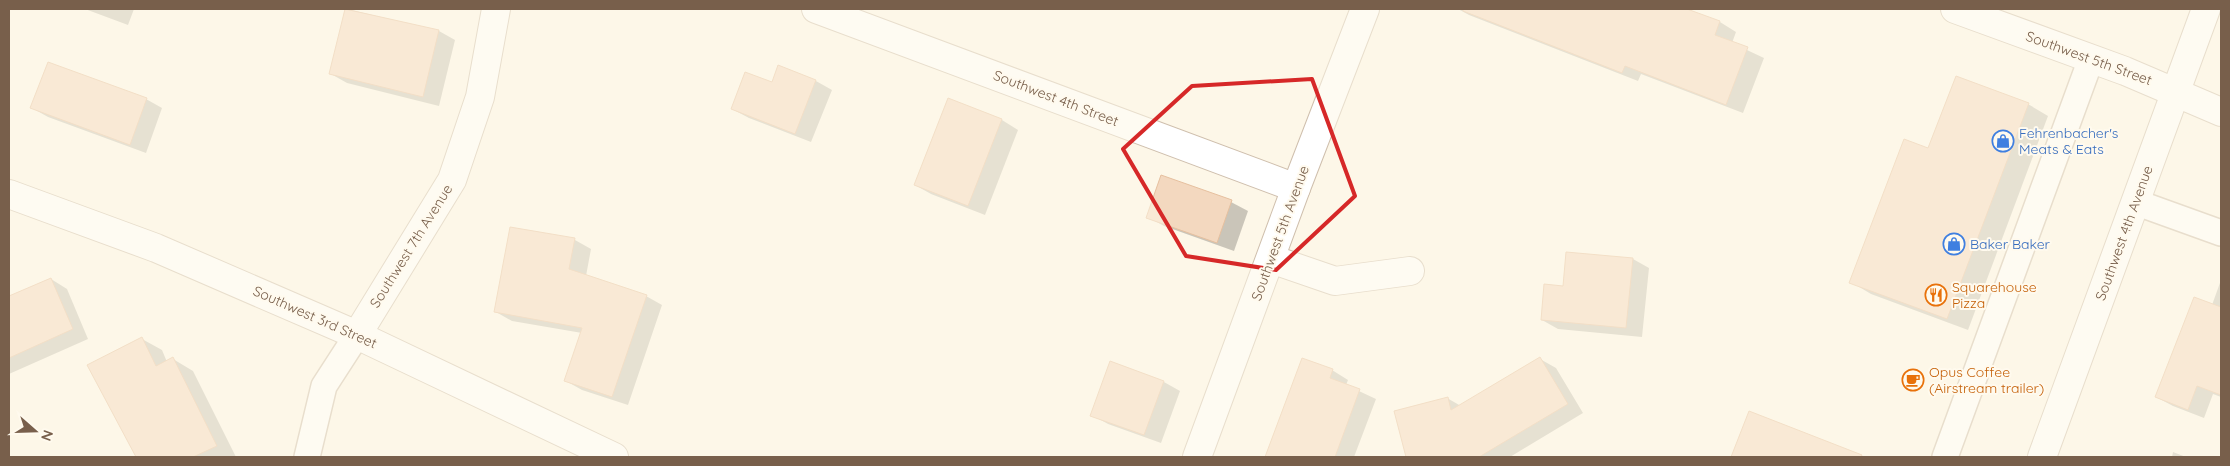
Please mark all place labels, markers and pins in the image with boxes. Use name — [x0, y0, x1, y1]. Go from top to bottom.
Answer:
place label: Fehrenbacher's Meats & Eats — [2019, 124, 2118, 158]
shop icon: Fehrenbacher's Meats & Eats — [1991, 129, 2015, 153]
shop icon: Baker Baker — [1942, 232, 1966, 256]
place label: Baker Baker — [1970, 235, 2051, 253]
place label: Squarehouse Pizza — [1952, 278, 2037, 312]
restaurant icon: Squarehouse Pizza — [1924, 283, 1948, 307]
place label: Opus Coffee (Airstream trailer) — [1929, 363, 2044, 397]
cafe icon: Opus Coffee (Airstream trailer) — [1901, 368, 1925, 392]

